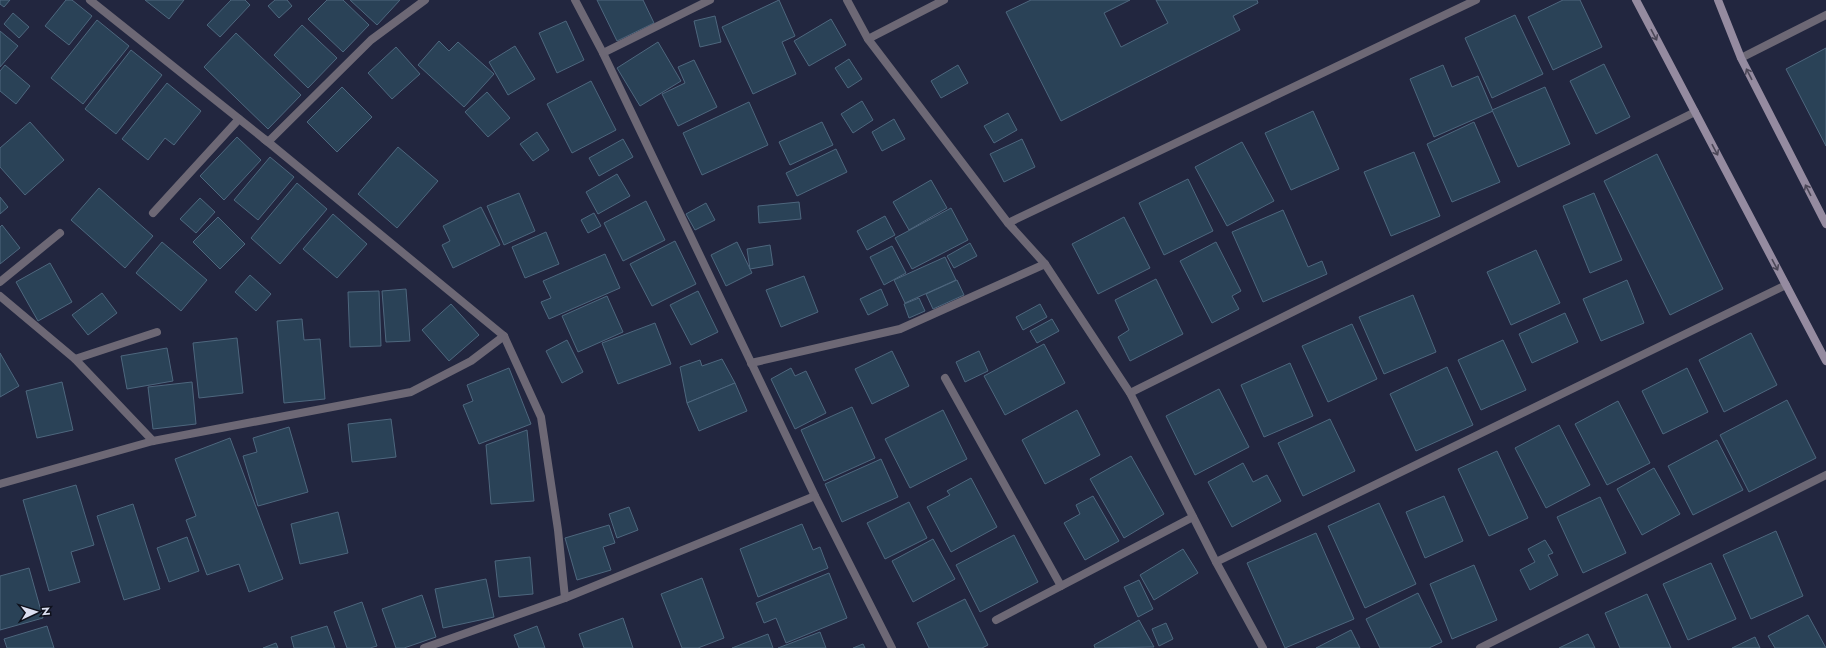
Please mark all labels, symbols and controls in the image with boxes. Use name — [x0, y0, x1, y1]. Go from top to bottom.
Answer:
one-way arrow — [1651, 28, 1659, 40]
one-way arrow — [1745, 68, 1752, 80]
one-way arrow — [1712, 143, 1719, 155]
one-way arrow — [1804, 184, 1811, 196]
one-way arrow — [1772, 258, 1779, 270]
north arrow — [16, 592, 56, 632]
text: N — [38, 606, 54, 616]

